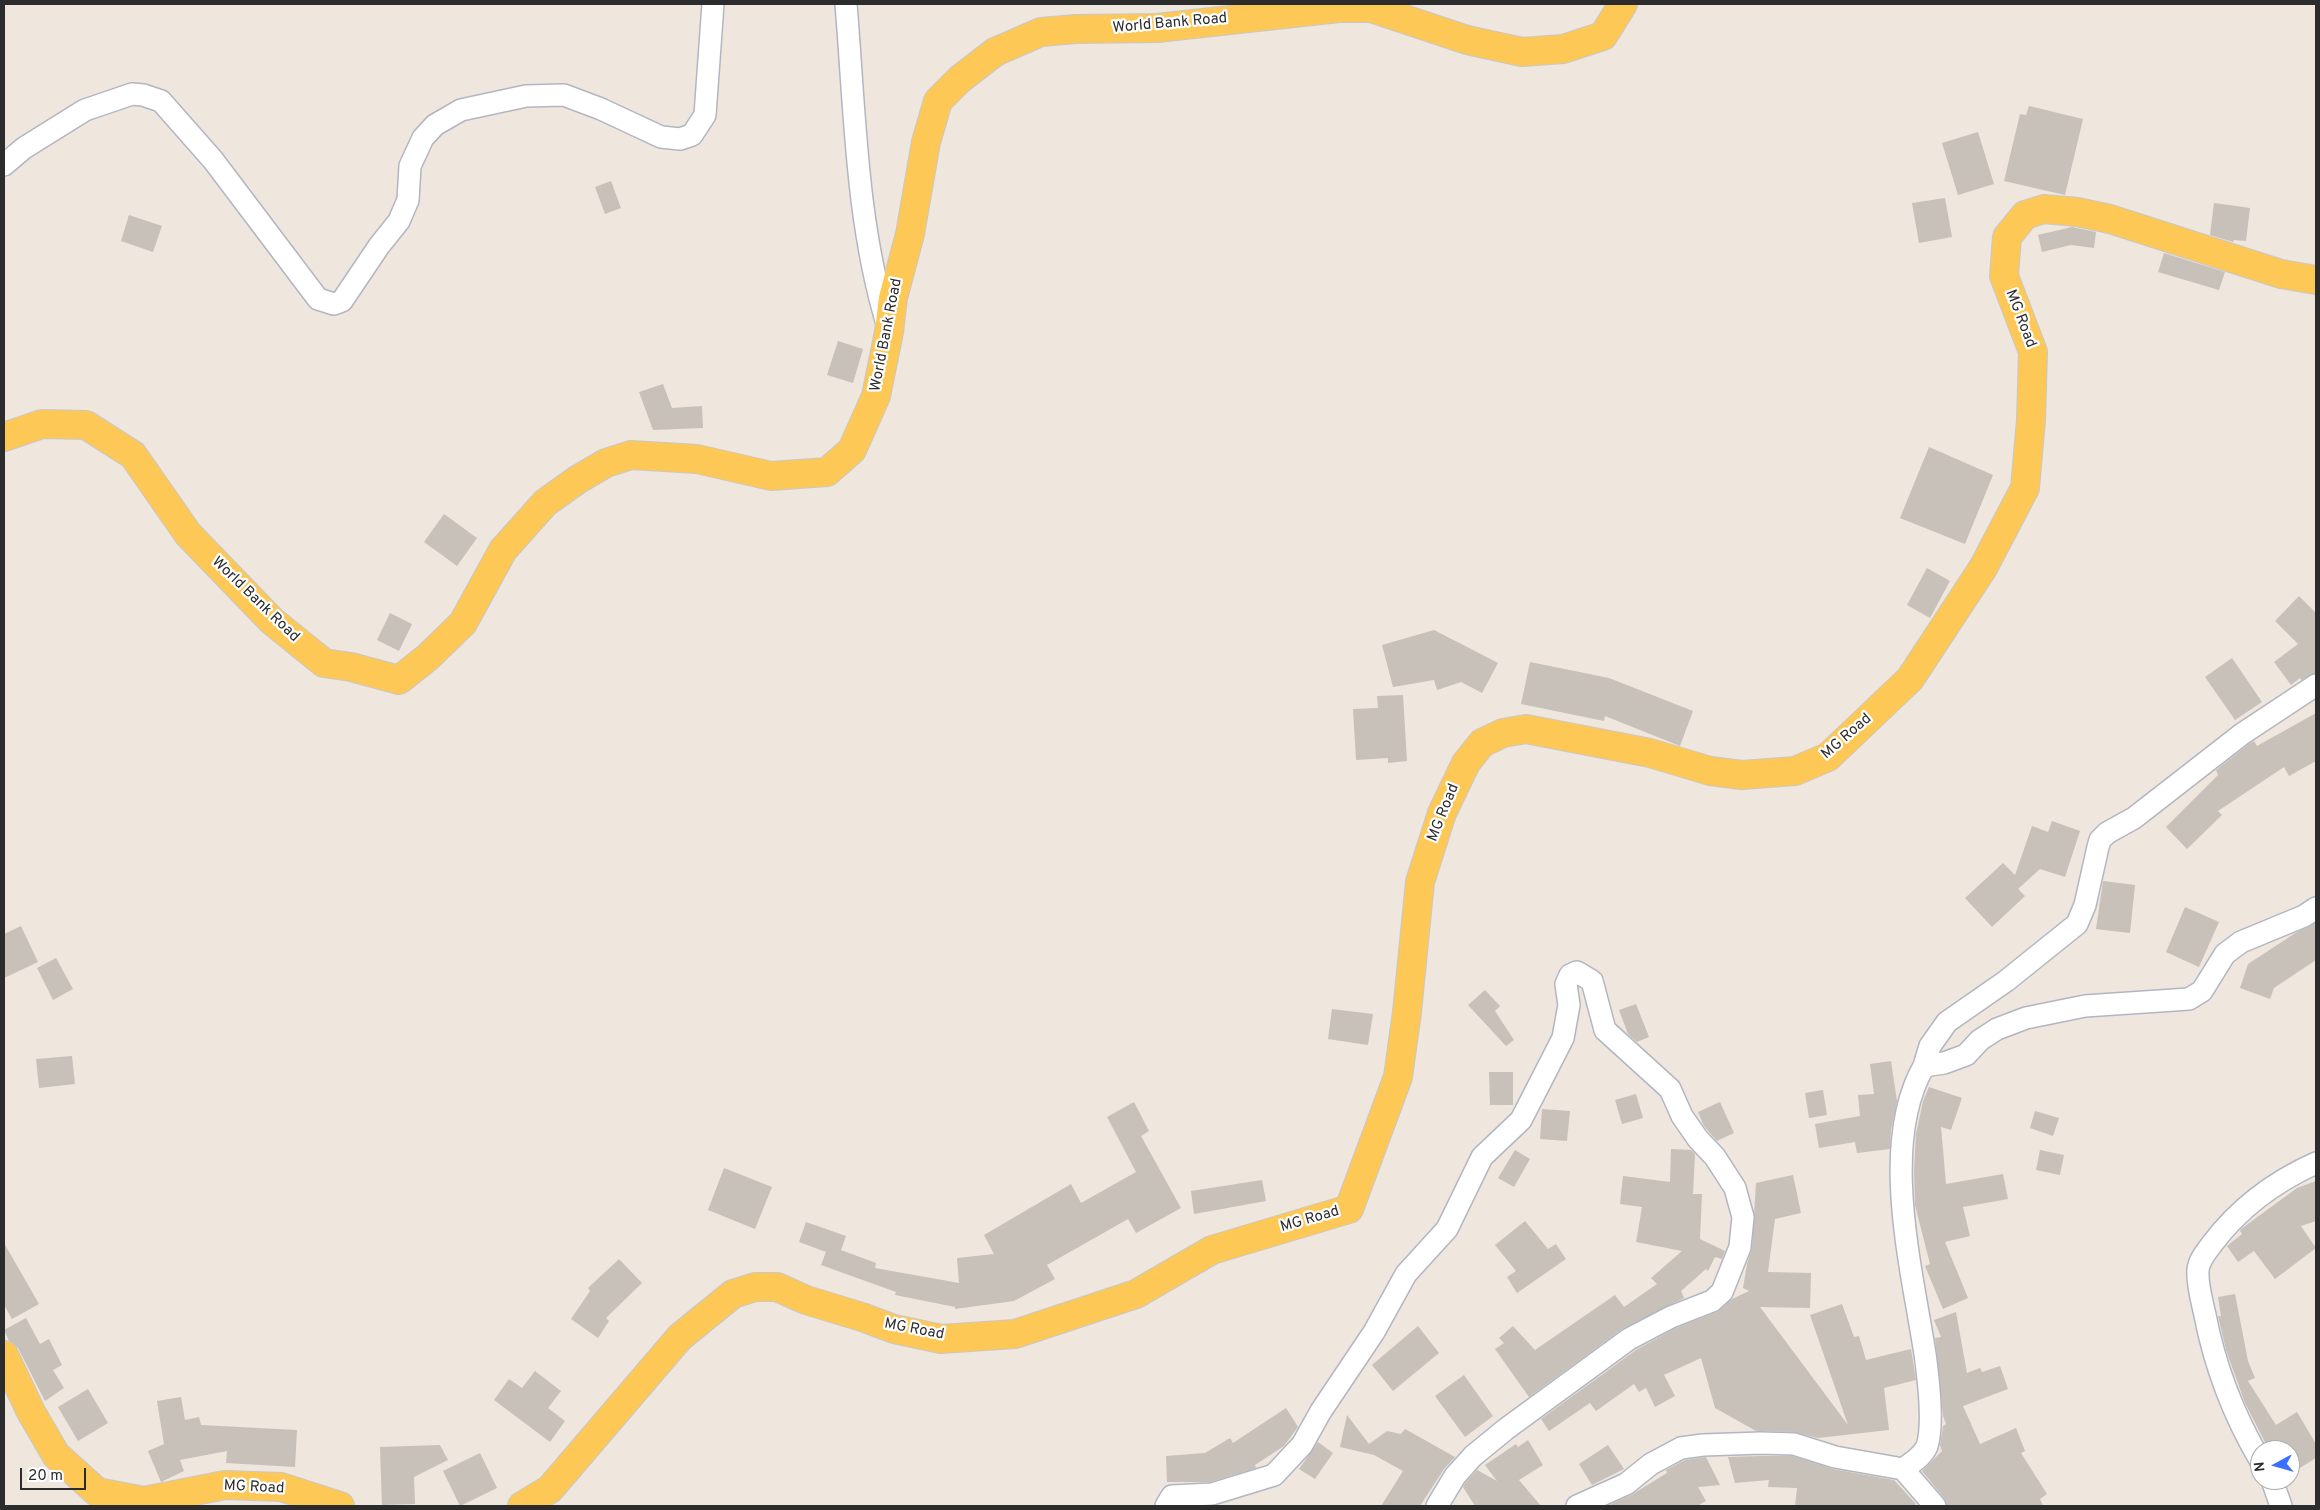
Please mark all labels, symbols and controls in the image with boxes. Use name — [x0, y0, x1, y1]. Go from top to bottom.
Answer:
street label: World Bank Road — [1112, 10, 1228, 38]
street label: World Bank Road — [867, 277, 907, 393]
street label: MG Road — [2001, 287, 2039, 351]
street label: World Bank Road — [207, 554, 303, 646]
street label: MG Road — [1818, 710, 1876, 764]
street label: MG Road — [1424, 782, 1464, 844]
street label: MG Road — [1278, 1203, 1342, 1237]
street label: MG Road — [883, 1315, 945, 1345]
north arrow — [2250, 1440, 2300, 1490]
scale bar — [22, 1458, 89, 1490]
text: N — [2252, 1461, 2270, 1472]
text: 20 m — [28, 1467, 63, 1486]
street label: MG Road — [223, 1477, 285, 1499]

